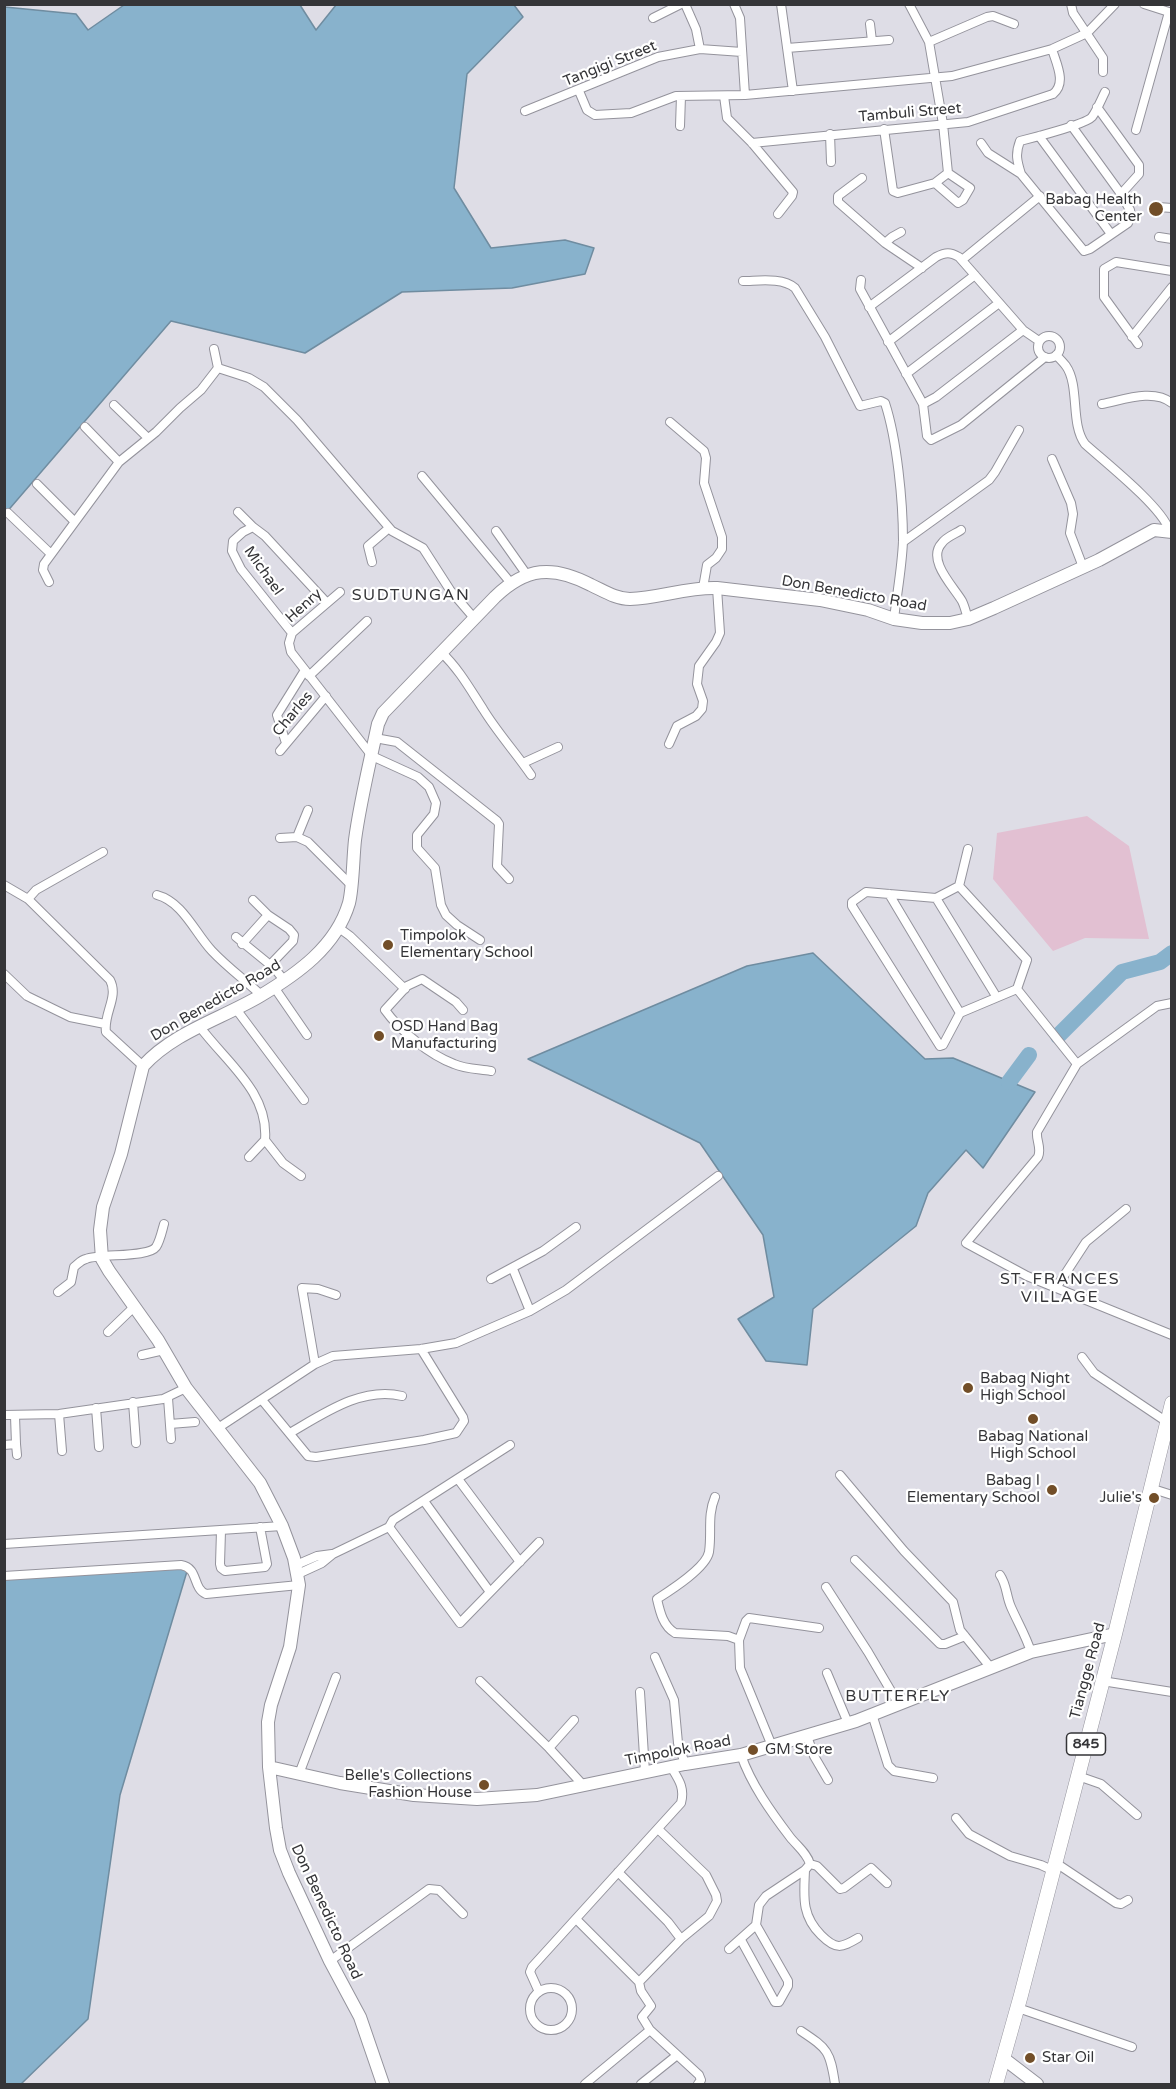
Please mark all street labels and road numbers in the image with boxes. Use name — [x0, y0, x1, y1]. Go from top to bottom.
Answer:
street label: Tangigi Street — [561, 37, 659, 91]
street label: Tambuli Street — [858, 100, 962, 126]
street label: Michael — [240, 543, 286, 599]
street label: Don Benedicto Road — [780, 572, 928, 616]
street label: Henry — [282, 585, 326, 627]
street label: Charles — [269, 688, 317, 740]
street label: Don Benedicto Road — [148, 956, 284, 1046]
street label: Tiangge Road — [1066, 1621, 1110, 1721]
street label: Timpolok Road — [623, 1732, 733, 1770]
road number: 845 — [1066, 1733, 1106, 1755]
street label: Don Benedicto Road — [287, 1842, 365, 1982]

